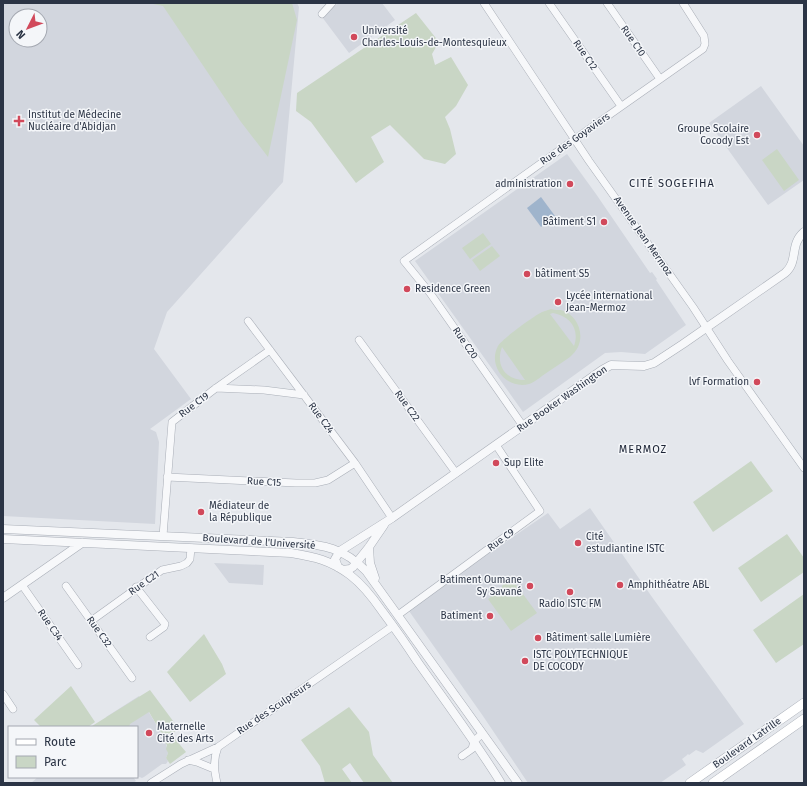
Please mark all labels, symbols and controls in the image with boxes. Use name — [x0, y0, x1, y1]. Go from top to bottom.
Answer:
north arrow — [8, 8, 48, 48]
street label: Rue C10 — [618, 23, 648, 59]
place label: Université Charles-Louis-de-Montesquieux — [362, 25, 507, 49]
text: N — [14, 27, 28, 41]
marker: Université Charles-Louis-de-Montesquieux — [349, 32, 359, 42]
street label: Rue C12 — [570, 38, 600, 73]
place label: Institut de Médecine Nucléaire d'Abidjan — [28, 109, 121, 133]
street label: Rue des Goyaviers — [538, 110, 612, 168]
marker: Institut de Médecine Nucléaire d'Abidjan — [13, 115, 25, 127]
place label: Groupe Scolaire Cocody Est — [677, 123, 749, 147]
marker: Groupe Scolaire Cocody Est — [752, 130, 762, 140]
district label: CITÉ SOGEFIHA — [629, 176, 715, 190]
place label: administration — [495, 178, 562, 190]
marker: administration — [565, 179, 575, 189]
street label: Avenue Jean Mermoz — [611, 194, 675, 278]
place label: Bâtiment S1 — [542, 216, 596, 228]
marker: Bâtiment S1 — [599, 217, 609, 227]
place label: bâtiment S5 — [535, 268, 589, 280]
marker: bâtiment S5 — [522, 269, 532, 279]
place label: Residence Green — [415, 283, 490, 295]
marker: Residence Green — [402, 284, 412, 294]
place label: Lycée international Jean-Mermoz — [566, 290, 653, 314]
marker: Lycée international Jean-Mermoz — [553, 297, 563, 307]
street label: Rue C20 — [450, 325, 481, 362]
street label: Rue Booker Washington — [514, 363, 610, 435]
place label: lvf Formation — [689, 376, 749, 388]
marker: lvf Formation — [752, 377, 762, 387]
street label: Rue C22 — [392, 388, 422, 424]
street label: Rue C19 — [177, 390, 211, 420]
street label: Rue C24 — [306, 400, 337, 436]
district label: MERMOZ — [619, 443, 667, 456]
place label: Sup Elite — [504, 457, 544, 469]
marker: Sup Elite — [491, 458, 501, 468]
street label: Rue C15 — [247, 475, 281, 489]
place label: Médiateur de la République — [209, 500, 272, 524]
marker: Médiateur de la République — [196, 507, 206, 517]
street label: Rue C9 — [485, 526, 517, 554]
place label: Cité estudiantine ISTC — [586, 531, 665, 555]
street label: Boulevard de l'Université — [202, 532, 316, 552]
marker: Cité estudiantine ISTC — [573, 538, 583, 548]
street label: Rue C21 — [126, 568, 162, 598]
place label: Batiment Oumane Sy Savané — [440, 574, 522, 598]
place label: Amphithéatre ABL — [628, 579, 709, 591]
marker: Amphithéatre ABL — [615, 580, 625, 590]
marker: Batiment Oumane Sy Savané — [525, 581, 535, 591]
marker: Radio ISTC FM — [565, 587, 575, 597]
place label: Radio ISTC FM — [539, 598, 601, 610]
street label: Rue C34 — [35, 607, 66, 644]
place label: Batiment — [441, 610, 482, 622]
marker: Batiment — [485, 611, 495, 621]
street label: Rue C32 — [84, 614, 114, 650]
place label: Bâtiment salle Lumière — [546, 632, 650, 644]
marker: Bâtiment salle Lumière — [533, 633, 543, 643]
place label: ISTC POLYTECHNIQUE DE COCODY — [533, 649, 628, 673]
marker: ISTC POLYTECHNIQUE DE COCODY — [520, 656, 530, 666]
street label: Rue des Sculpteurs — [235, 679, 314, 737]
street label: Boulevard Latrille — [711, 715, 783, 771]
place label: Maternelle Cité des Arts — [157, 721, 214, 745]
legend — [8, 726, 138, 778]
marker: Maternelle Cité des Arts — [144, 728, 154, 738]
text: Route — [44, 735, 76, 749]
text: Parc — [44, 755, 67, 769]

